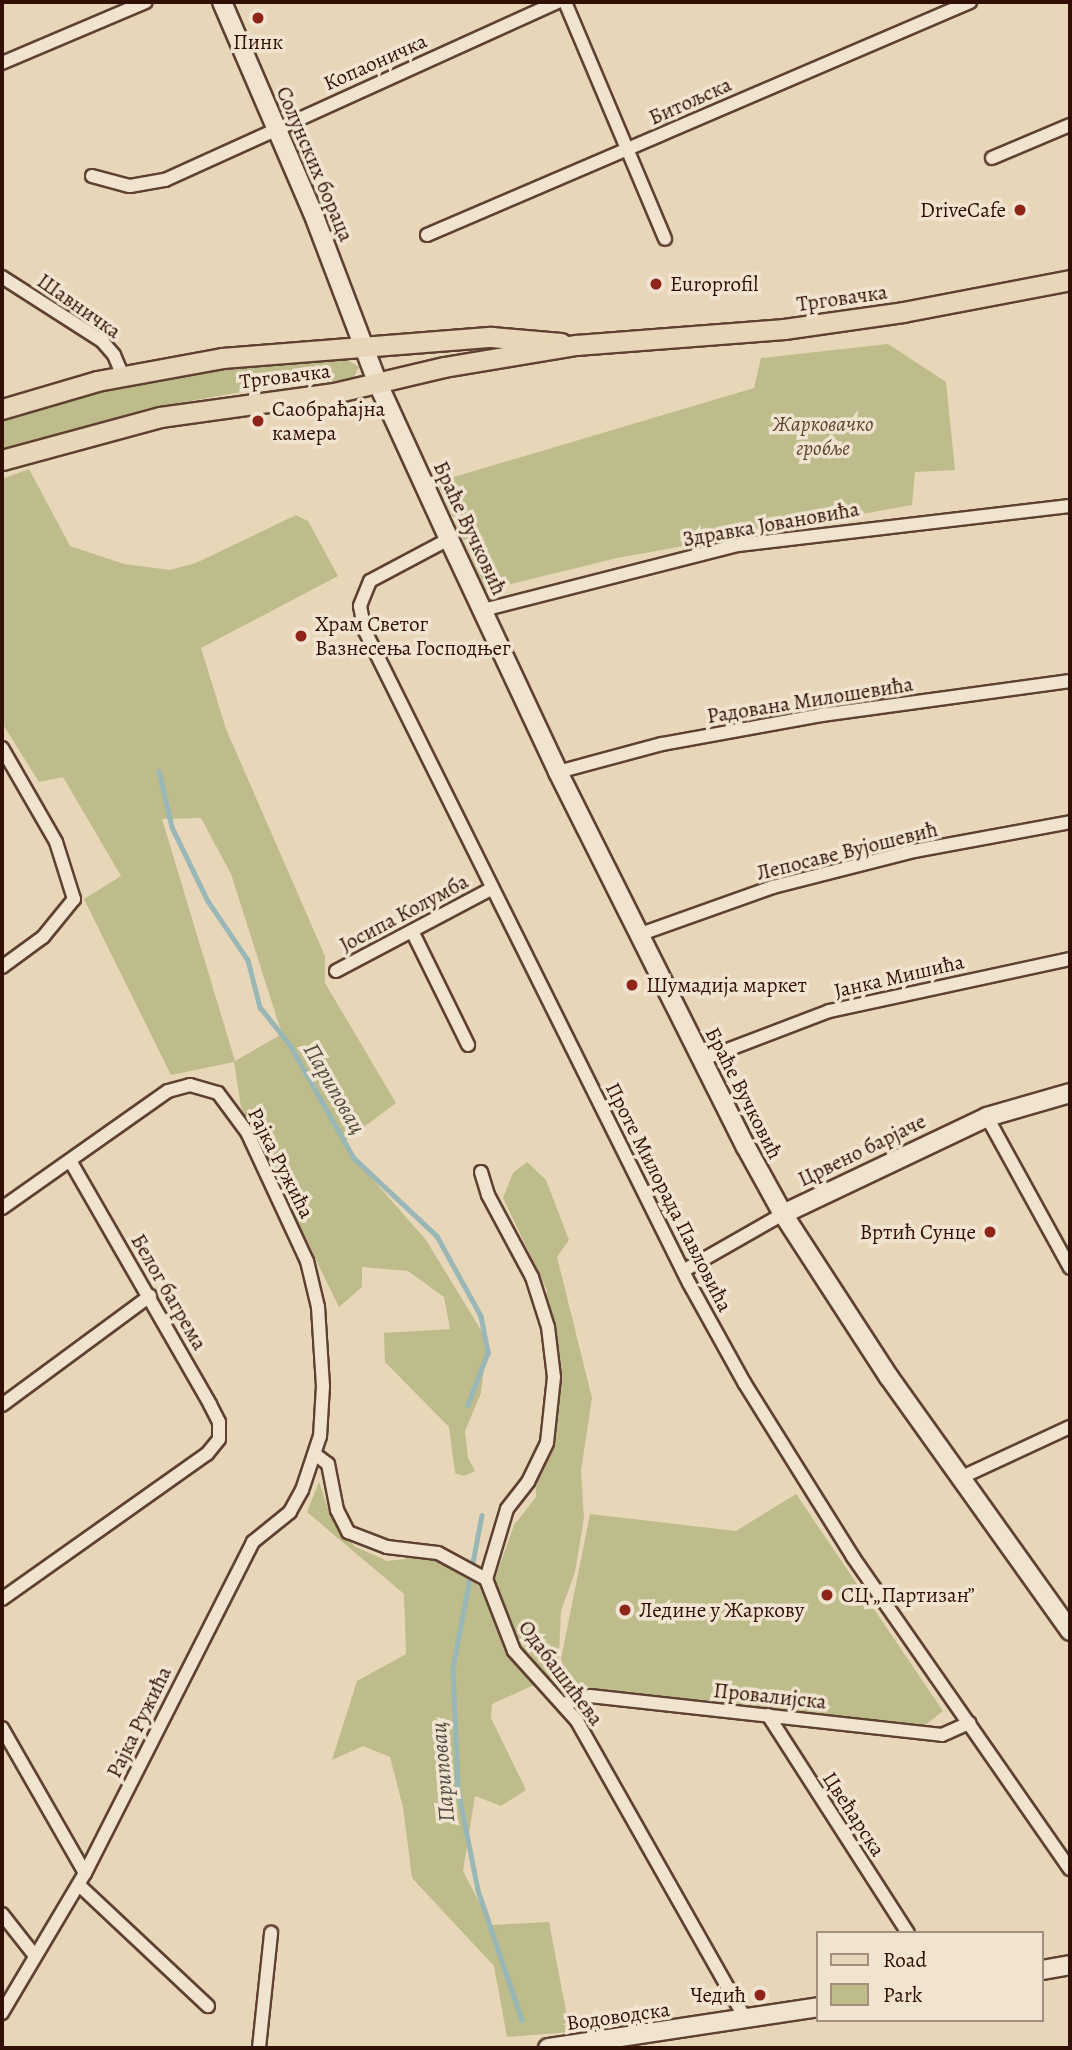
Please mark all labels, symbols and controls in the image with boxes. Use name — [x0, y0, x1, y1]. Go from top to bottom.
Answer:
marker: Пинк — [250, 10, 266, 26]
street label: Копаоничка — [319, 28, 431, 96]
place label: Пинк — [233, 29, 283, 55]
street label: Битољска — [645, 72, 735, 130]
street label: Солунских бораца — [271, 83, 359, 245]
place label: DriveCafe — [920, 197, 1006, 223]
marker: DriveCafe — [1012, 202, 1028, 218]
street label: Шавничка — [32, 268, 126, 344]
place label: Europrofil — [670, 271, 758, 297]
marker: Europrofil — [648, 276, 664, 292]
street label: Трговачка — [795, 279, 889, 317]
street label: Трговачка — [238, 358, 332, 394]
place label: Саобраћајна камера — [272, 396, 385, 446]
park label: Жарковачко гробље — [773, 411, 873, 461]
marker: Саобраћајна камера — [250, 413, 266, 429]
street label: Браће Вучковић — [428, 457, 512, 599]
street label: Здравка Јовановића — [681, 496, 861, 552]
place label: Храм Светог Вазнесења Господњег — [315, 611, 511, 661]
marker: Храм Светог Вазнесења Господњег — [293, 628, 309, 644]
street label: Радована Милошевића — [705, 671, 915, 729]
street label: Лепосаве Вујошевић — [754, 816, 940, 886]
street label: Јосипа Колумба — [335, 869, 473, 957]
street label: Јанка Мишића — [831, 949, 967, 1003]
place label: Шумадија маркет — [646, 972, 807, 998]
marker: Шумадија маркет — [624, 977, 640, 993]
street label: Браће Вучковић — [700, 1023, 788, 1163]
water label: Париповац — [297, 1038, 371, 1140]
street label: Проте Милорада Павловића — [600, 1078, 738, 1316]
street label: Рајка Ружића — [242, 1103, 320, 1223]
street label: Црвено барјаче — [794, 1108, 930, 1192]
place label: Вртић Сунце — [860, 1219, 976, 1245]
marker: Вртић Сунце — [982, 1224, 998, 1240]
street label: Белог багрема — [126, 1229, 212, 1355]
place label: СЦ „Партизан” — [841, 1582, 975, 1608]
marker: СЦ „Партизан” — [819, 1587, 835, 1603]
place label: Ледине у Жаркову — [639, 1597, 804, 1623]
marker: Ледине у Жаркову — [617, 1602, 633, 1618]
street label: Одабашићева — [513, 1615, 609, 1731]
street label: Рајка Ружића — [101, 1662, 177, 1782]
street label: Провалијска — [712, 1678, 828, 1714]
water label: Париповац — [425, 1721, 461, 1823]
street label: Цвећарска — [817, 1767, 891, 1861]
legend — [816, 1931, 1044, 2022]
text: Road — [883, 1946, 927, 1974]
text: Park — [883, 1981, 922, 2009]
place label: Чедић — [690, 1982, 746, 2008]
marker: Чедић — [752, 1987, 768, 2003]
street label: Водоводска — [565, 1996, 671, 2036]

